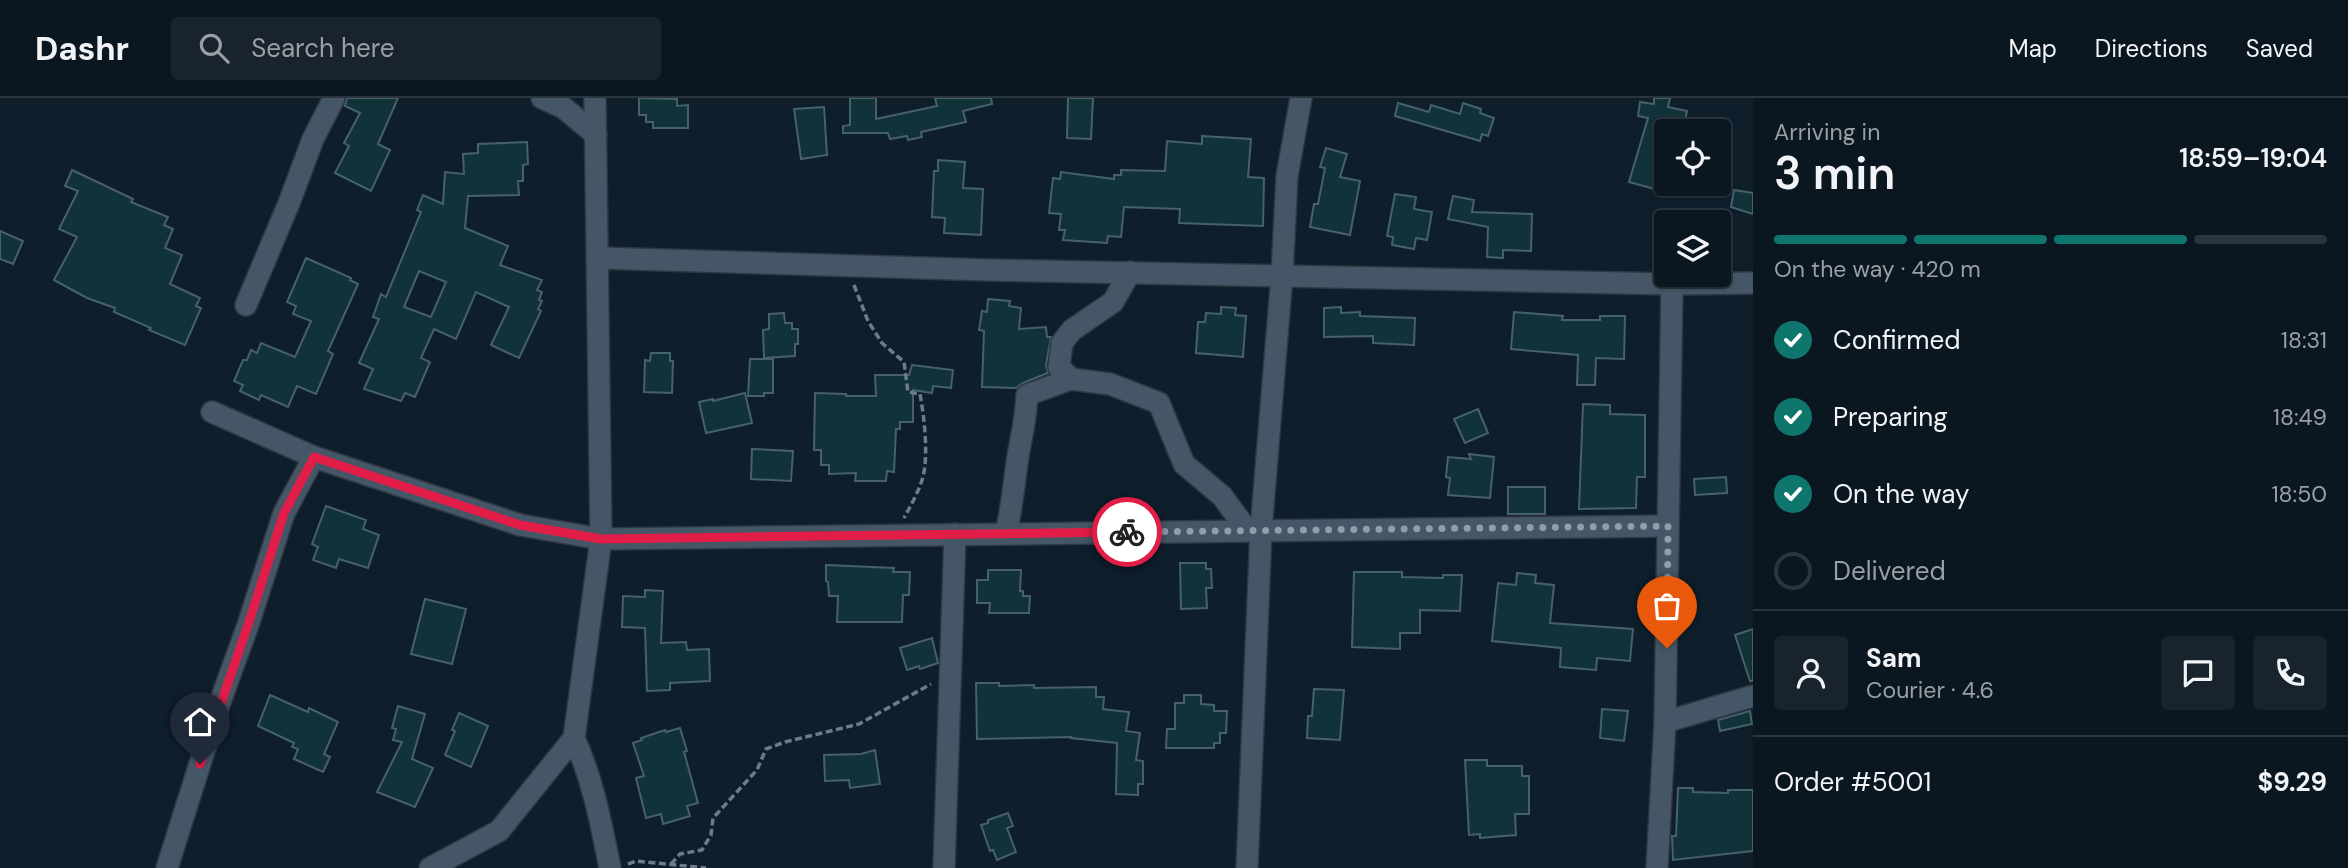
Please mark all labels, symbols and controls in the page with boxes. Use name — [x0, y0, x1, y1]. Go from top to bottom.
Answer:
search box — [171, 17, 661, 80]
text: Dashr — [35, 27, 129, 70]
icon: search — [195, 29, 233, 67]
text: Search here — [251, 31, 395, 65]
text: Map — [2009, 33, 2057, 64]
text: Directions — [2095, 33, 2208, 64]
text: Saved — [2246, 33, 2313, 64]
text: Arriving in — [1774, 117, 1880, 147]
map controls — [1654, 119, 1731, 287]
button: locate — [1654, 119, 1731, 196]
text: 18:59–19:04 — [2179, 141, 2327, 175]
text: 3 min — [1774, 143, 1895, 203]
button: layers — [1654, 210, 1731, 287]
text: On the way · 420 m — [1774, 254, 1981, 284]
icon: check — [1774, 321, 1812, 359]
text: Confirmed — [1833, 323, 1960, 357]
text: 18:31 — [2281, 325, 2327, 355]
icon: check — [1774, 398, 1812, 436]
text: Preparing — [1833, 400, 1948, 434]
text: 18:49 — [2273, 402, 2327, 432]
icon: check — [1774, 475, 1812, 513]
text: On the way — [1833, 477, 1969, 511]
text: 18:50 — [2271, 479, 2327, 509]
courier — [1092, 497, 1162, 567]
icon: bike — [1108, 513, 1146, 551]
text: Delivered — [1833, 554, 1946, 588]
pin — [1637, 576, 1697, 648]
icon: bag — [1648, 587, 1686, 625]
button: person — [1774, 636, 1848, 710]
button: chat — [2161, 636, 2235, 710]
button: phone — [2253, 636, 2327, 710]
text: Sam — [1866, 641, 1921, 675]
text: Courier · 4.6 — [1866, 675, 1994, 705]
pin — [170, 692, 230, 764]
icon: home — [181, 703, 219, 741]
text: Order #5001 — [1774, 765, 1931, 799]
text: $9.29 — [2258, 765, 2327, 799]

